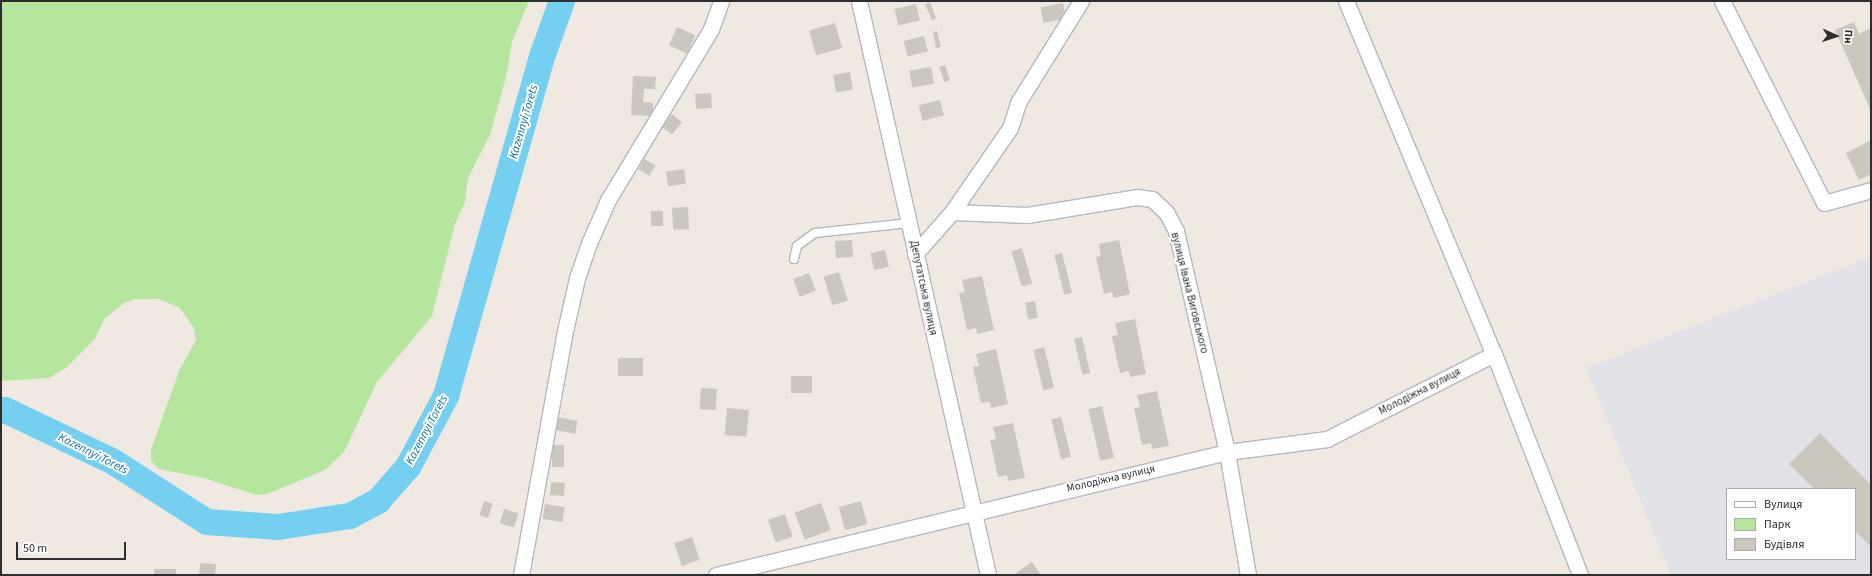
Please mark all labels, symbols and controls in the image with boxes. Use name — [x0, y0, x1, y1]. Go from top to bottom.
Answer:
north arrow — [1816, 16, 1856, 56]
text: Пн — [1841, 29, 1856, 44]
water label: Kazennyi Torets — [507, 83, 541, 161]
street label: вулиця Івана Виговського — [1168, 231, 1210, 355]
street label: Депутатська вулиця — [906, 239, 940, 337]
street label: Молодіжна вулиця — [1377, 366, 1463, 418]
water label: Kazennyi Torets — [403, 393, 451, 467]
water label: Kazennyi Torets — [56, 430, 130, 478]
street label: Молодіжна вулиця — [1066, 462, 1156, 496]
legend — [1726, 488, 1856, 560]
text: Вулиця — [1764, 496, 1802, 513]
text: Парк — [1764, 516, 1790, 533]
scale bar — [18, 534, 128, 560]
text: Будівля — [1764, 536, 1804, 553]
text: 50 m — [23, 540, 47, 557]

